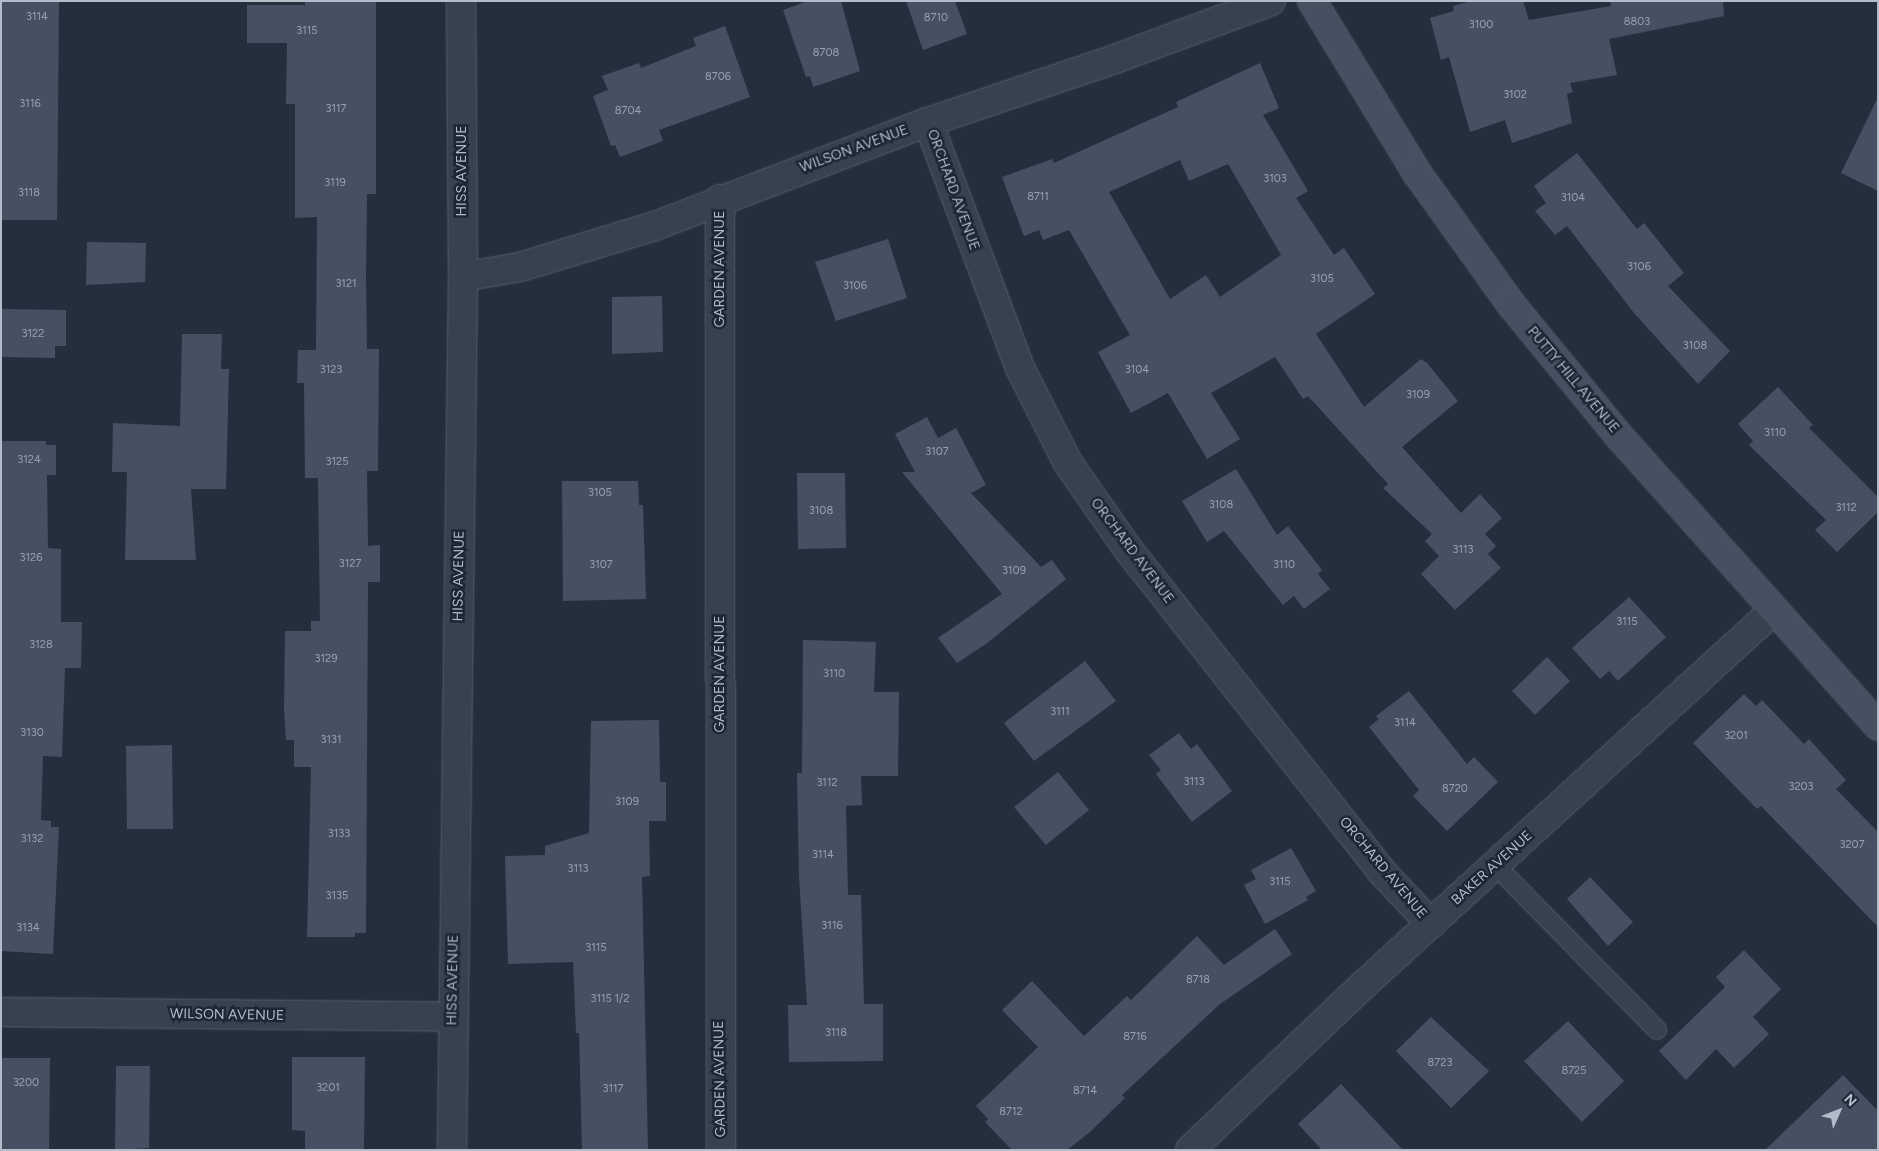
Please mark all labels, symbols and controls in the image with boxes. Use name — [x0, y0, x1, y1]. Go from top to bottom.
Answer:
house number: 3114 — [26, 10, 48, 24]
house number: 8710 — [924, 11, 948, 25]
house number: 8803 — [1624, 15, 1650, 29]
house number: 3100 — [1469, 18, 1493, 32]
house number: 3115 — [296, 24, 318, 38]
house number: 8708 — [813, 46, 839, 60]
house number: 8706 — [705, 70, 731, 84]
house number: 3102 — [1503, 88, 1527, 102]
house number: 3116 — [19, 97, 41, 111]
house number: 3117 — [326, 102, 346, 116]
house number: 8704 — [615, 104, 641, 118]
street label: WILSON AVENUE — [797, 122, 911, 176]
street label: HISS AVENUE — [454, 126, 470, 216]
street label: ORCHARD AVENUE — [923, 127, 983, 253]
house number: 3103 — [1263, 172, 1287, 186]
house number: 3119 — [324, 176, 346, 190]
house number: 3118 — [18, 186, 40, 200]
house number: 8711 — [1027, 190, 1049, 204]
house number: 3104 — [1561, 191, 1585, 205]
street label: GARDEN AVENUE — [712, 211, 728, 327]
house number: 3106 — [1627, 260, 1651, 274]
house number: 3105 — [1310, 272, 1334, 286]
house number: 3121 — [335, 277, 357, 291]
house number: 3106 — [843, 279, 867, 293]
street label: PUTTY HILL AVENUE — [1524, 323, 1622, 437]
house number: 3122 — [22, 327, 44, 341]
house number: 3108 — [1683, 339, 1707, 353]
house number: 3123 — [320, 363, 342, 377]
house number: 3104 — [1125, 363, 1149, 377]
house number: 3109 — [1406, 388, 1430, 402]
house number: 3110 — [1764, 426, 1786, 440]
house number: 3107 — [925, 445, 949, 459]
house number: 3124 — [17, 453, 41, 467]
house number: 3125 — [325, 455, 349, 469]
house number: 3105 — [588, 486, 612, 500]
street label: ORCHARD AVENUE — [1087, 495, 1177, 607]
house number: 3108 — [1209, 498, 1233, 512]
house number: 3112 — [1835, 501, 1857, 515]
house number: 3108 — [809, 504, 833, 518]
street label: HISS AVENUE — [450, 530, 468, 622]
house number: 3113 — [1452, 543, 1474, 557]
house number: 3126 — [20, 551, 42, 565]
house number: 3127 — [339, 557, 361, 571]
house number: 3107 — [589, 558, 613, 572]
house number: 3110 — [1273, 558, 1295, 572]
house number: 3109 — [1002, 564, 1026, 578]
house number: 3115 — [1616, 615, 1638, 629]
street label: GARDEN AVENUE — [712, 616, 728, 732]
house number: 3128 — [29, 638, 53, 652]
house number: 3129 — [315, 652, 337, 666]
house number: 3110 — [823, 667, 845, 681]
house number: 3111 — [1050, 705, 1070, 719]
house number: 3114 — [1394, 716, 1416, 730]
house number: 3130 — [20, 726, 44, 740]
house number: 3201 — [1724, 729, 1748, 743]
house number: 3131 — [320, 733, 342, 747]
house number: 3113 — [1183, 775, 1205, 789]
house number: 3112 — [816, 776, 838, 790]
house number: 3203 — [1788, 780, 1814, 794]
house number: 8720 — [1442, 782, 1468, 796]
house number: 3109 — [615, 795, 639, 809]
street label: ORCHARD AVENUE — [1336, 814, 1430, 922]
house number: 3133 — [328, 827, 350, 841]
street label: BAKER AVENUE — [1448, 827, 1536, 909]
house number: 3132 — [21, 832, 43, 846]
house number: 3207 — [1839, 838, 1865, 852]
house number: 3114 — [812, 848, 834, 862]
house number: 3113 — [567, 862, 589, 876]
house number: 3115 — [1269, 875, 1291, 889]
house number: 3135 — [326, 889, 348, 903]
house number: 3116 — [821, 919, 843, 933]
house number: 3134 — [16, 921, 40, 935]
street label: HISS AVENUE — [444, 934, 462, 1026]
house number: 3115 — [585, 941, 607, 955]
house number: 8718 — [1186, 973, 1210, 987]
house number: 3115 1/2 — [590, 992, 630, 1006]
street label: WILSON AVENUE — [170, 1006, 284, 1024]
street label: GARDEN AVENUE — [711, 1020, 729, 1138]
house number: 3118 — [825, 1026, 847, 1040]
house number: 8716 — [1123, 1030, 1147, 1044]
house number: 8723 — [1428, 1056, 1452, 1070]
house number: 8725 — [1561, 1064, 1587, 1078]
house number: 3200 — [13, 1076, 39, 1090]
house number: 3201 — [316, 1081, 340, 1095]
house number: 3117 — [603, 1082, 623, 1096]
house number: 8714 — [1073, 1084, 1097, 1098]
north arrow — [1814, 1086, 1864, 1136]
text: N — [1840, 1090, 1860, 1110]
house number: 8712 — [999, 1105, 1023, 1119]

